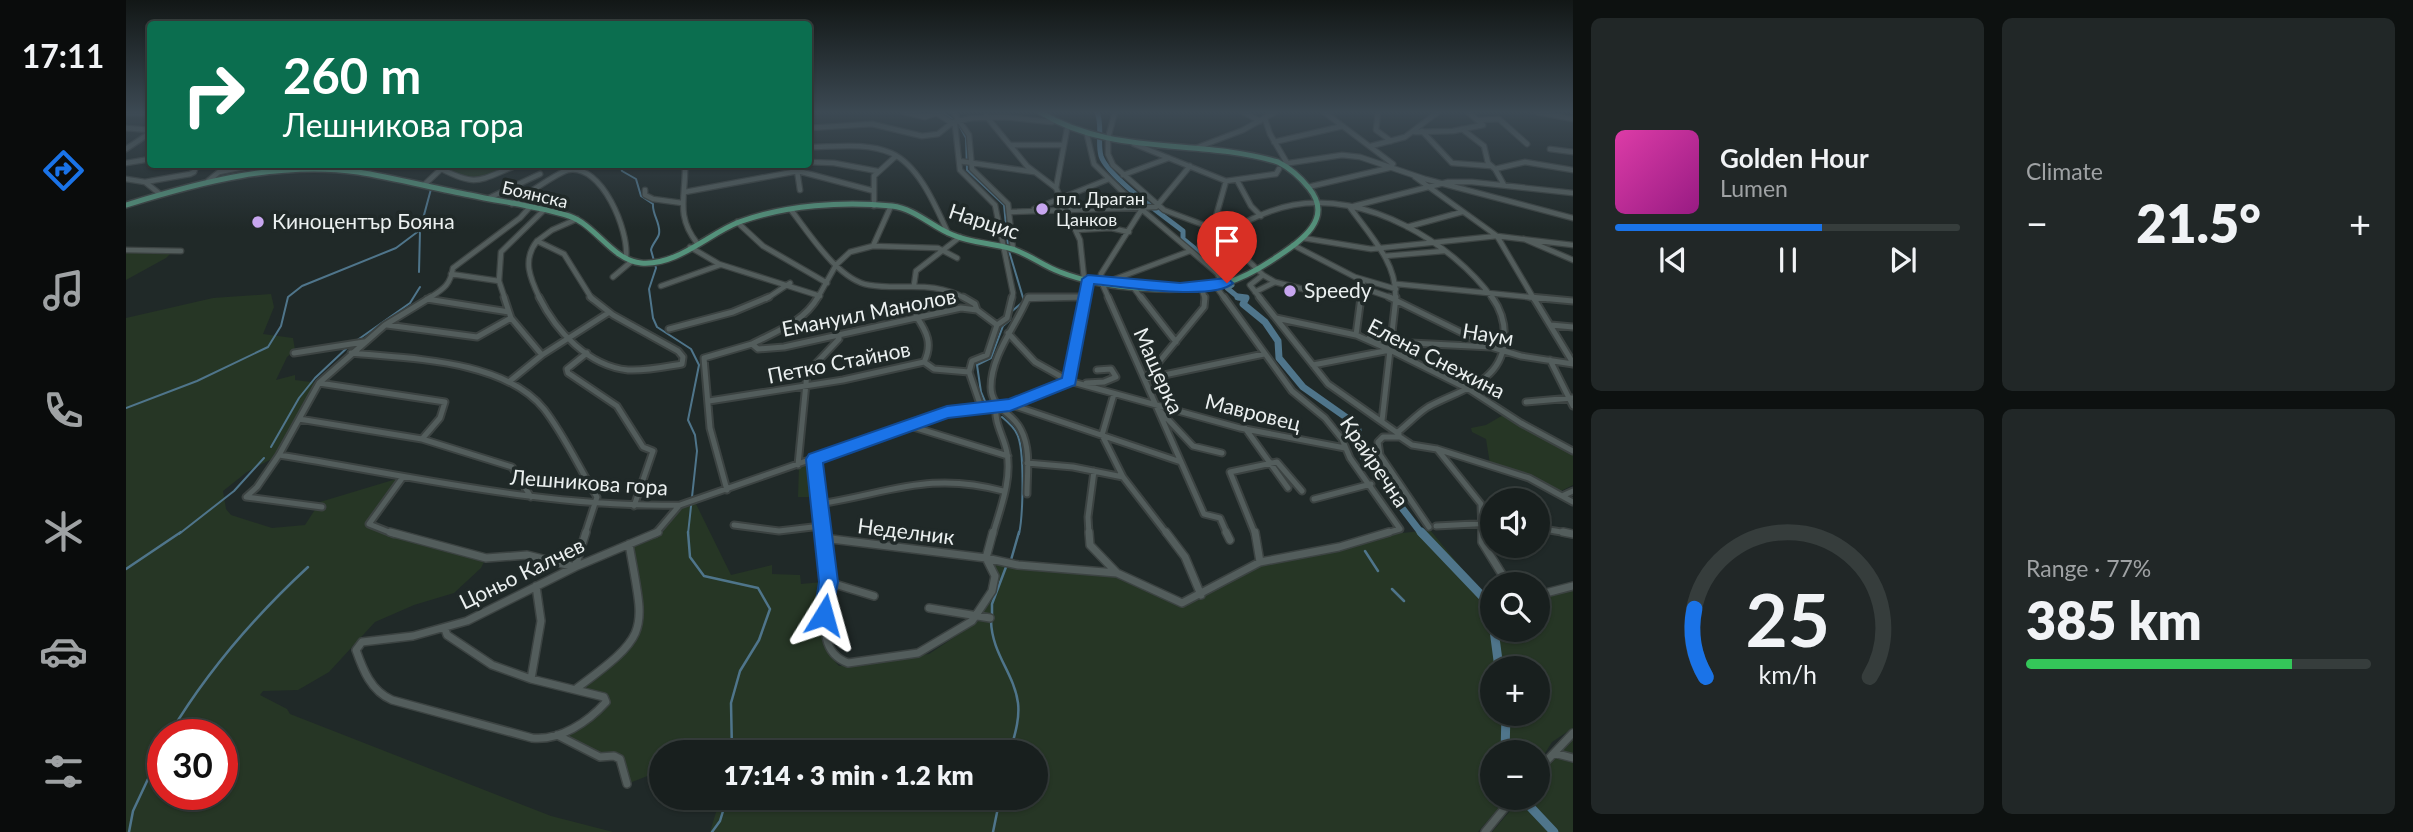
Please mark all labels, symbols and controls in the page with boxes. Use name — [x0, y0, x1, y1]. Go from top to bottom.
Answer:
text: 17:11 — [22, 36, 104, 75]
text: 260 m — [283, 46, 421, 104]
icon: right — [168, 49, 259, 140]
text: Лешникова гора — [283, 105, 524, 144]
text: Golden Hour — [1720, 142, 1869, 174]
icon: directions — [39, 146, 88, 195]
text: Climate — [2026, 157, 2103, 185]
text: Lumen — [1720, 174, 1788, 202]
street label: Боянска — [500, 176, 570, 212]
place label: пл. Драган Цанков — [1056, 187, 1145, 230]
text: 21.5° — [2136, 192, 2261, 254]
street label: Нарцис — [946, 197, 1023, 244]
text: − — [2026, 200, 2048, 246]
text: + — [2349, 200, 2371, 246]
marker: пл. Драган Цанков — [1034, 201, 1050, 217]
place label: Киноцентър Бояна — [272, 208, 455, 233]
pin — [1197, 211, 1257, 283]
marker: Киноцентър Бояна — [250, 214, 266, 230]
icon: arrive — [1208, 222, 1246, 260]
icon: previous — [1654, 241, 1692, 279]
icon: pause — [1769, 241, 1807, 279]
icon: next — [1884, 241, 1922, 279]
icon: music — [39, 266, 88, 315]
place label: Speedy — [1304, 277, 1372, 302]
street label: Емануил Манолов — [779, 282, 958, 341]
marker: Speedy — [1282, 283, 1298, 299]
street label: Елена Снежина — [1364, 312, 1510, 403]
street label: Наум — [1461, 317, 1516, 350]
street label: Мащерка — [1129, 323, 1189, 417]
street label: Петко Стайнов — [765, 335, 912, 388]
icon: phone — [39, 386, 88, 435]
street label: Мавровец — [1203, 388, 1304, 436]
street label: Крайречна — [1336, 411, 1415, 511]
street label: Лешникова гора — [508, 463, 669, 499]
map controls — [1480, 488, 1550, 810]
button: sound — [1480, 488, 1550, 558]
icon: climate — [39, 507, 88, 556]
street label: Неделник — [856, 512, 956, 549]
street label: Цоньо Калчев — [455, 532, 588, 614]
text: Range · 77% — [2026, 554, 2151, 582]
button: search — [1480, 572, 1550, 642]
text: 25 — [1745, 576, 1830, 664]
position arrow — [787, 578, 861, 652]
text: 385 km — [2026, 589, 2202, 651]
icon: car — [39, 627, 88, 676]
button: + — [1480, 656, 1550, 726]
text: km/h — [1758, 659, 1817, 689]
speed limit sign: 30 — [147, 719, 238, 810]
button: − — [1480, 740, 1550, 810]
icon: filters — [39, 747, 88, 796]
text: 17:14 · 3 min · 1.2 km — [723, 759, 974, 791]

